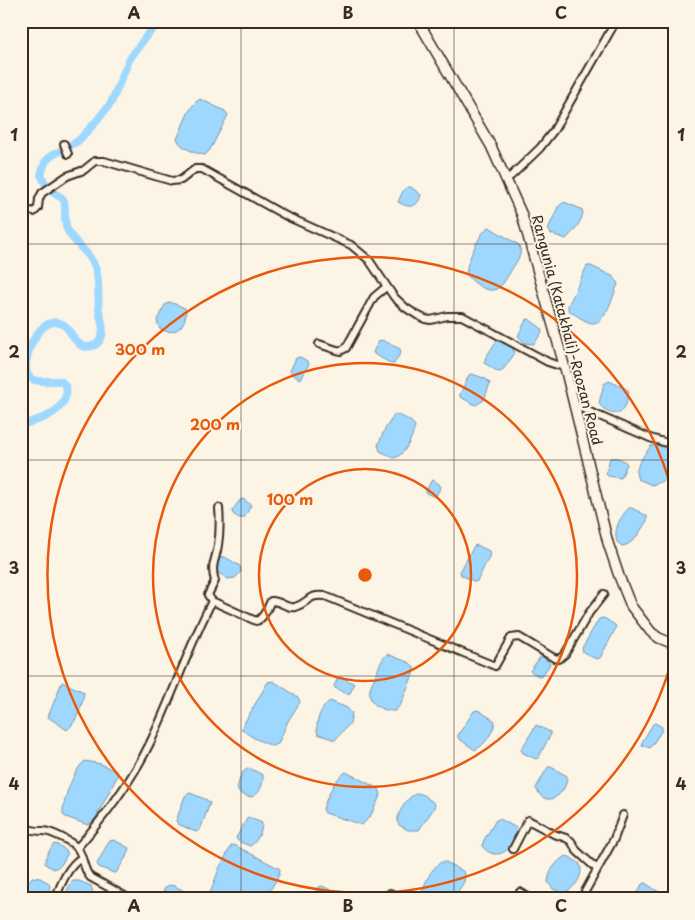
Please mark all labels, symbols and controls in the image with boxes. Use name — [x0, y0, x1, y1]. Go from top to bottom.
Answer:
text: A — [128, 0, 141, 24]
text: B — [343, 0, 354, 24]
text: C — [555, 0, 567, 24]
text: 1 — [10, 122, 18, 146]
text: 1 — [677, 122, 685, 146]
street label: Rangunia (Katakhali)-Raozan Road — [527, 212, 608, 447]
text: 300 m — [115, 337, 165, 360]
text: 2 — [8, 339, 20, 363]
text: 2 — [675, 339, 687, 363]
text: 200 m — [190, 412, 240, 435]
text: 100 m — [267, 487, 313, 510]
text: 3 — [9, 555, 19, 579]
text: 3 — [676, 555, 686, 579]
centre of rings — [356, 566, 374, 584]
text: 4 — [9, 771, 20, 795]
text: 4 — [676, 771, 687, 795]
text: A — [128, 893, 141, 917]
text: B — [343, 893, 354, 917]
text: C — [555, 893, 567, 917]

